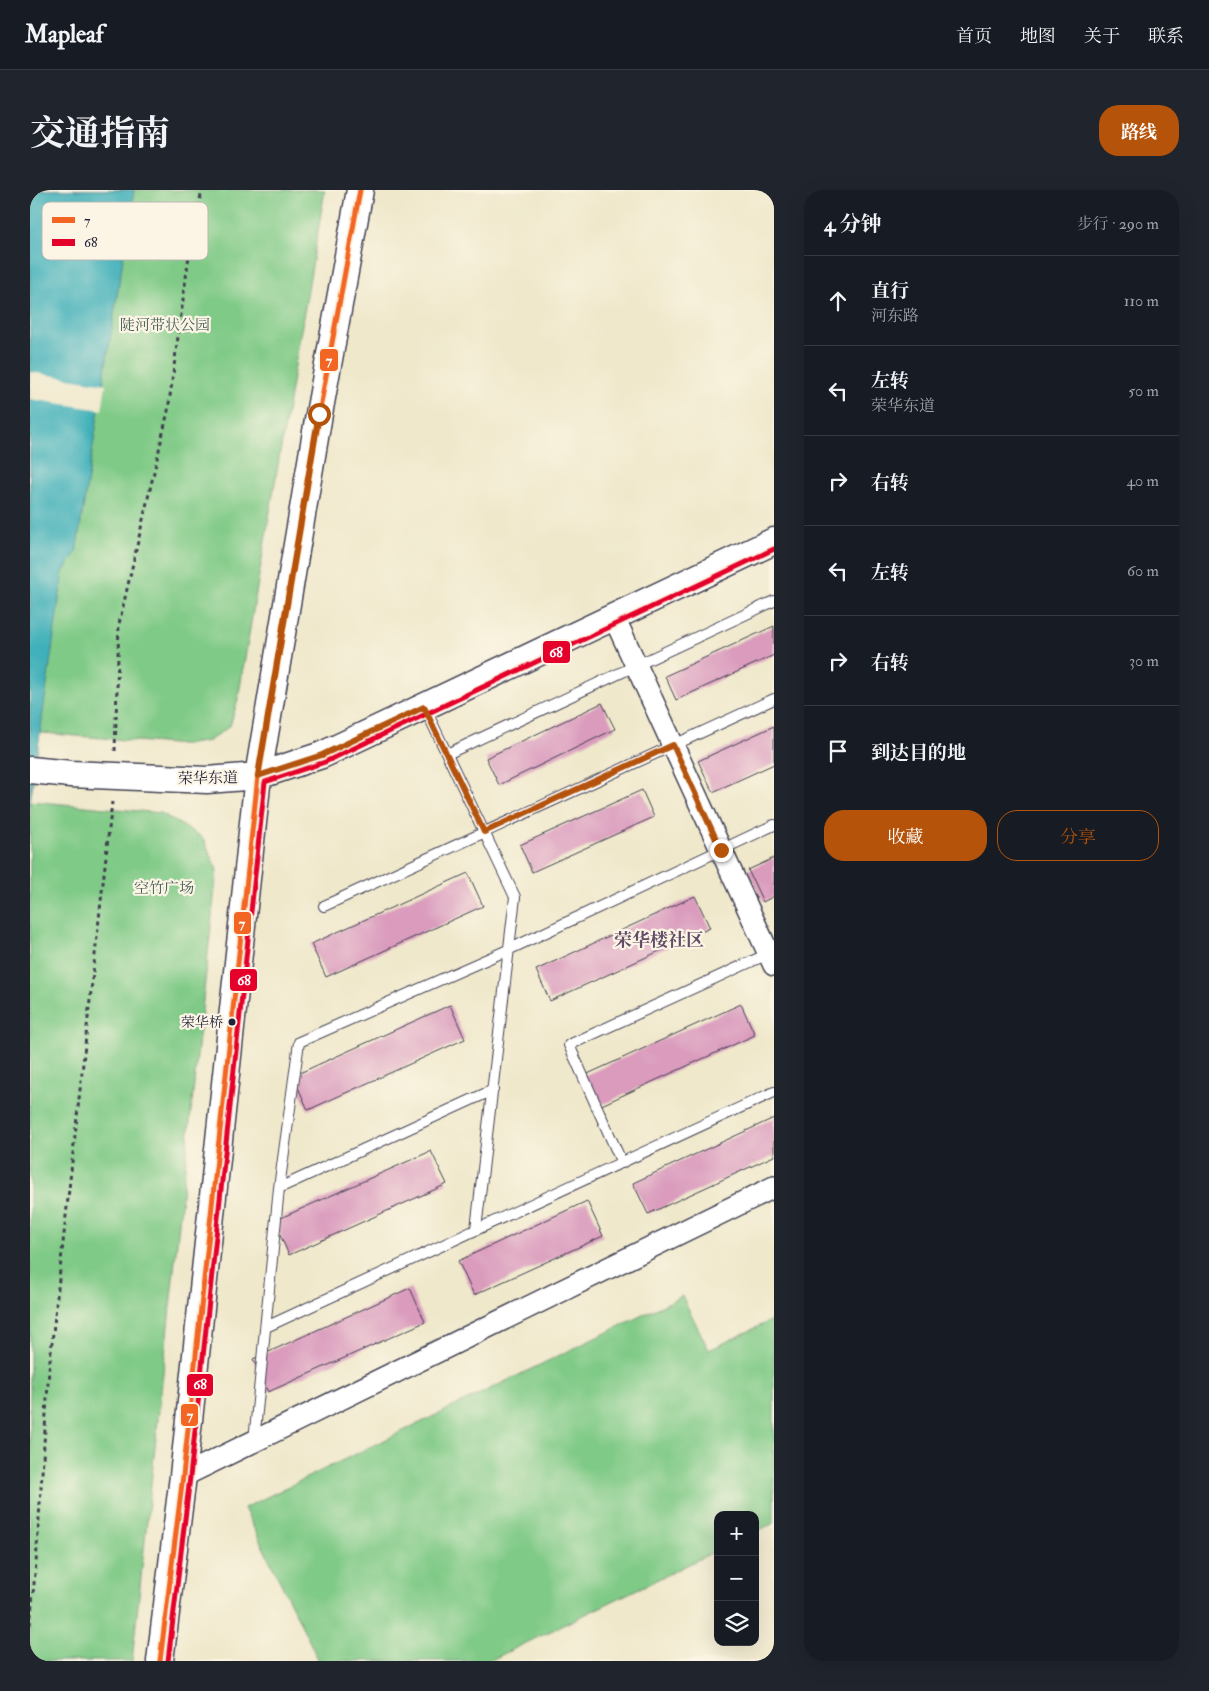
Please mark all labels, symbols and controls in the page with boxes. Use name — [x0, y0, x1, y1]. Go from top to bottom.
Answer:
text: Mapleaf — [25, 19, 104, 50]
text: 首页 — [956, 25, 992, 48]
text: 地图 — [1020, 25, 1056, 48]
text: 关于 — [1084, 25, 1120, 48]
text: 联系 — [1148, 25, 1184, 48]
button: 路线 — [1099, 105, 1179, 156]
text: 交通指南 — [30, 112, 170, 156]
legend — [42, 202, 208, 260]
text: 4 分钟 — [824, 211, 882, 238]
text: 7 — [84, 212, 91, 229]
text: 步行 · 290 m — [1077, 214, 1159, 234]
text: 68 — [84, 234, 98, 251]
text: 直行 — [871, 279, 909, 303]
icon: ahead — [824, 287, 852, 315]
text: 110 m — [1124, 291, 1159, 311]
text: 河东路 — [871, 306, 919, 326]
park label: 陡河带状公园 — [120, 316, 210, 335]
line badge: 7 — [319, 348, 339, 372]
text: 7 — [326, 352, 333, 369]
text: 左转 — [871, 369, 909, 393]
icon: left — [824, 377, 852, 405]
text: 50 m — [1128, 381, 1159, 401]
text: 荣华东道 — [871, 396, 935, 416]
route start — [308, 403, 331, 426]
icon: right — [824, 467, 852, 495]
text: 右转 — [871, 471, 909, 495]
text: 40 m — [1126, 471, 1159, 491]
icon: left — [824, 557, 852, 585]
text: 左转 — [871, 561, 909, 585]
text: 60 m — [1127, 561, 1159, 581]
line badge: 68 — [542, 640, 571, 664]
text: 68 — [549, 644, 563, 661]
icon: right — [824, 647, 852, 675]
text: 右转 — [871, 651, 909, 675]
text: 30 m — [1129, 651, 1159, 671]
icon: arrive — [824, 737, 852, 765]
text: 到达目的地 — [871, 741, 966, 765]
street label: 荣华东道 — [178, 768, 238, 789]
button: 收藏 — [824, 810, 987, 861]
button: 分享 — [997, 810, 1159, 861]
route end — [710, 839, 733, 862]
park label: 空竹广场 — [134, 879, 194, 898]
line badge: 7 — [233, 911, 252, 935]
text: 7 — [239, 915, 246, 932]
district label: 荣华楼社区 — [614, 929, 704, 952]
line badge: 68 — [229, 968, 258, 992]
text: 68 — [237, 972, 251, 989]
place label: 荣华桥 — [181, 1014, 223, 1031]
marker: 荣华桥 — [227, 1017, 237, 1027]
line badge: 68 — [186, 1373, 214, 1397]
text: 68 — [193, 1376, 207, 1393]
line badge: 7 — [180, 1403, 199, 1427]
text: 7 — [187, 1407, 194, 1424]
map controls — [714, 1511, 759, 1646]
button: + — [714, 1511, 759, 1556]
button: − — [714, 1556, 759, 1601]
button: layers — [714, 1601, 759, 1646]

